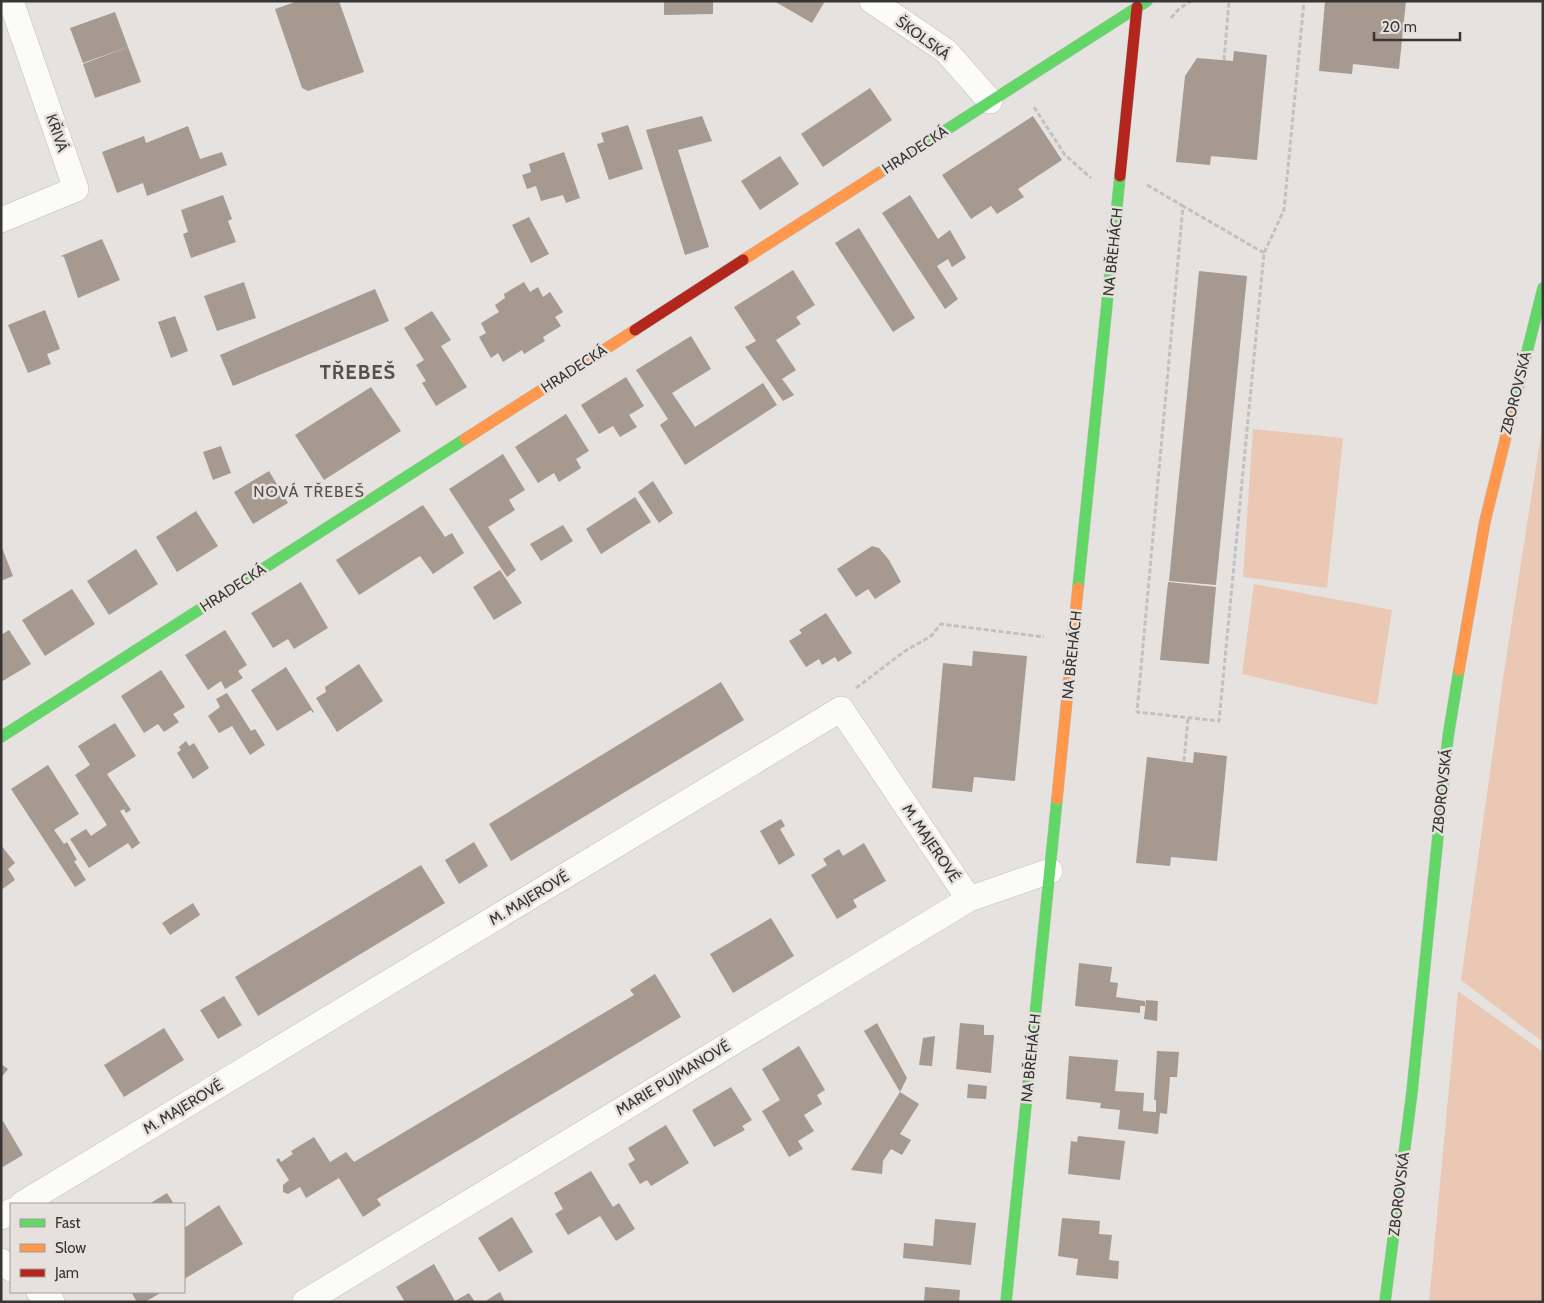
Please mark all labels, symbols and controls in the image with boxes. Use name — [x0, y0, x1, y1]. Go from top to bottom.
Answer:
scale bar — [1374, 10, 1460, 42]
street label: ŠKOLSKÁ — [892, 12, 955, 64]
text: 20 m — [1382, 18, 1417, 36]
street label: KŘIVÁ — [42, 111, 73, 155]
street label: HRADECKÁ — [878, 121, 952, 178]
street label: NA BŘEHÁCH — [1098, 207, 1127, 297]
street label: HRADECKÁ — [537, 340, 611, 397]
street label: ZBOROVSKÁ — [1496, 349, 1535, 436]
district label: TŘEBEŠ — [320, 360, 396, 384]
district label: NOVÁ TŘEBEŠ — [253, 482, 365, 501]
street label: HRADECKÁ — [196, 559, 270, 616]
street label: NA BŘEHÁCH — [1057, 610, 1086, 700]
street label: ZBOROVSKÁ — [1428, 747, 1455, 834]
street label: M. MAJEROVÉ — [898, 800, 964, 885]
street label: M. MAJEROVÉ — [485, 866, 572, 929]
street label: NA BŘEHÁCH — [1016, 1013, 1045, 1103]
street label: MARIE PUJMANOVÉ — [612, 1036, 733, 1119]
street label: M. MAJEROVÉ — [139, 1075, 226, 1138]
street label: ZBOROVSKÁ — [1384, 1150, 1413, 1237]
legend — [10, 1203, 185, 1293]
text: Fast — [55, 1214, 80, 1232]
text: Slow — [55, 1239, 86, 1257]
text: Jam — [54, 1264, 79, 1282]

